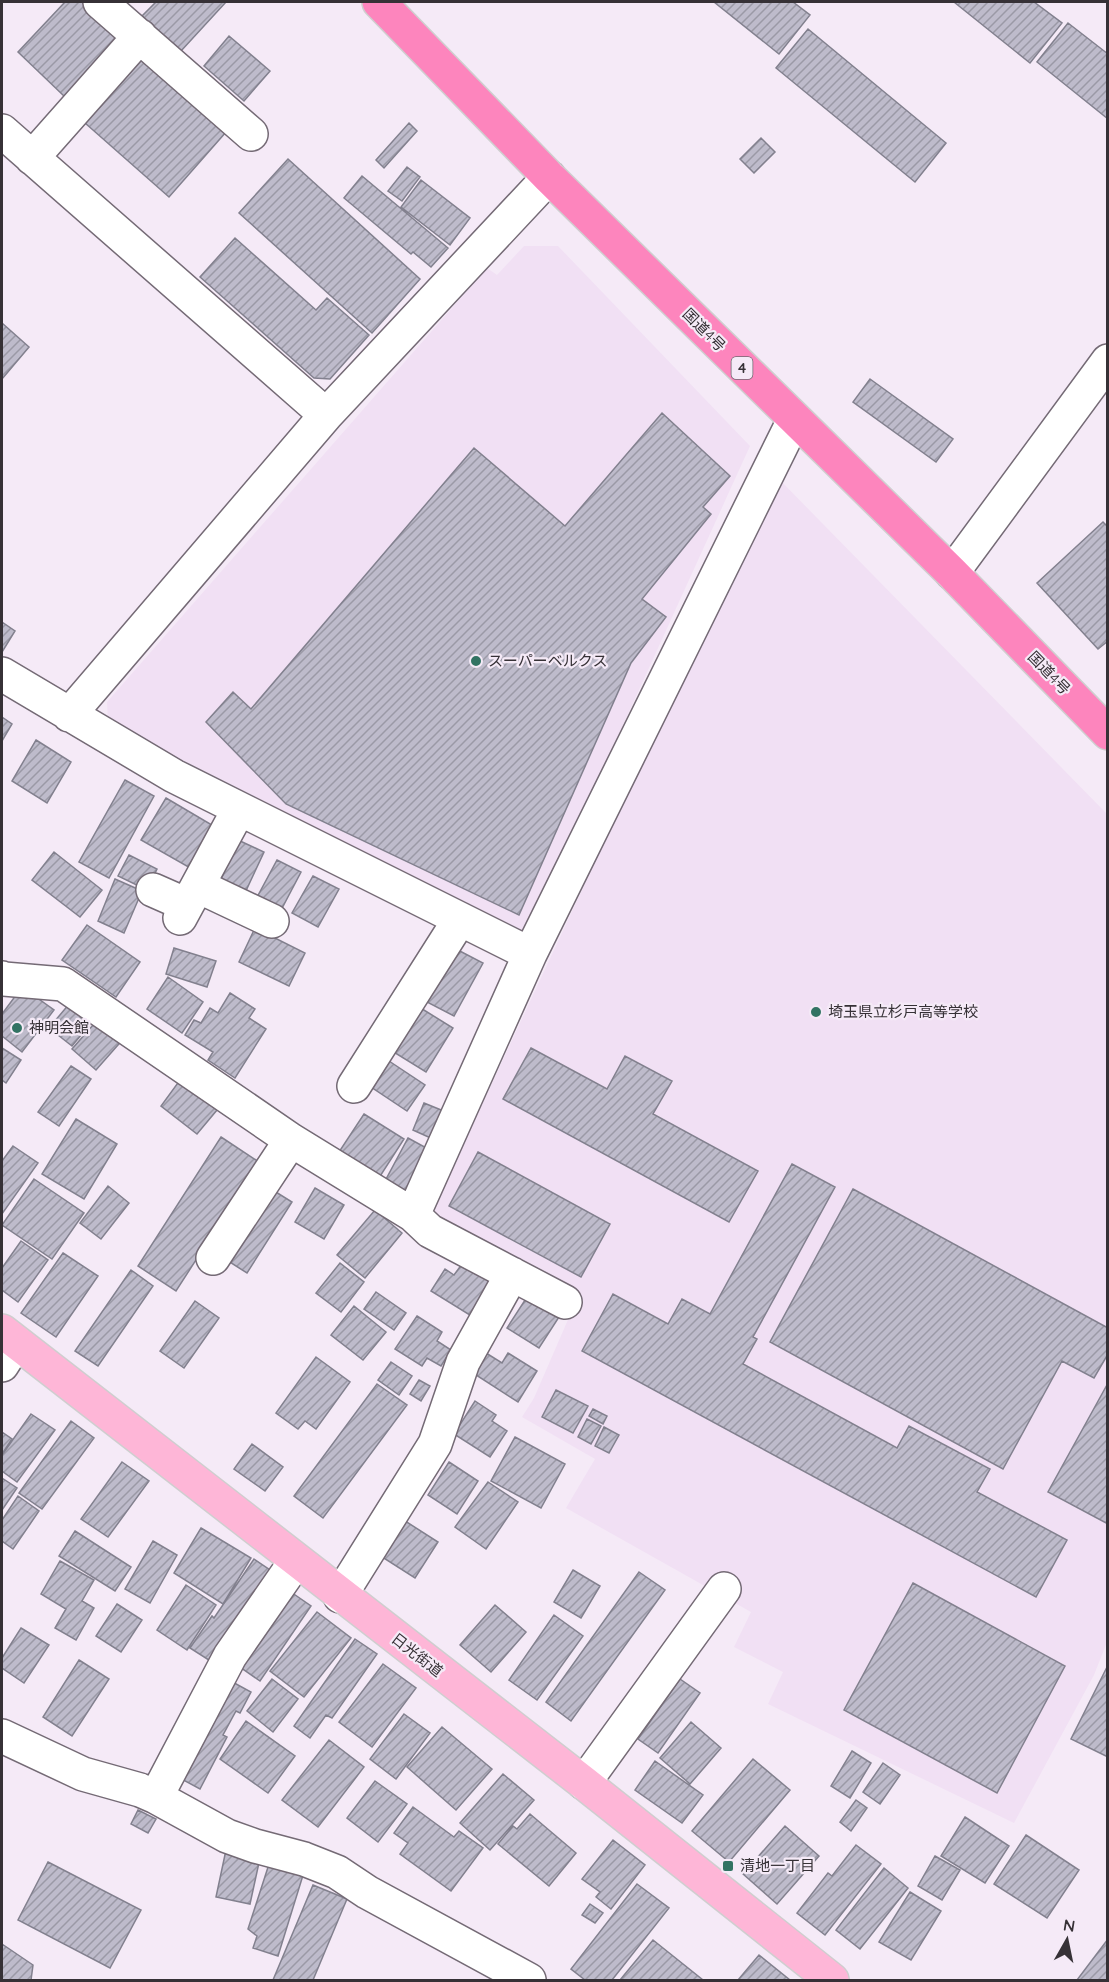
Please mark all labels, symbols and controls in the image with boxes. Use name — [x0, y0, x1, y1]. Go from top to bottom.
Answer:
street label: 国道4号 — [679, 304, 730, 355]
road number: 4 — [732, 357, 752, 379]
street label: 国道4号 — [1024, 647, 1075, 698]
place label: スーパーベルクス — [488, 651, 607, 670]
marker: スーパーベルクス — [469, 654, 483, 668]
place label: 埼玉県立杉戸高等学校 — [828, 1002, 978, 1021]
marker: 埼玉県立杉戸高等学校 — [809, 1005, 823, 1019]
place label: 神明会館 — [29, 1018, 89, 1037]
marker: 神明会館 — [10, 1021, 24, 1035]
street label: 日光街道 — [388, 1629, 447, 1681]
place label: 清地一丁目 — [740, 1856, 815, 1875]
marker: 清地一丁目 — [721, 1859, 735, 1873]
north arrow — [1037, 1910, 1097, 1970]
text: N — [1062, 1914, 1077, 1936]

